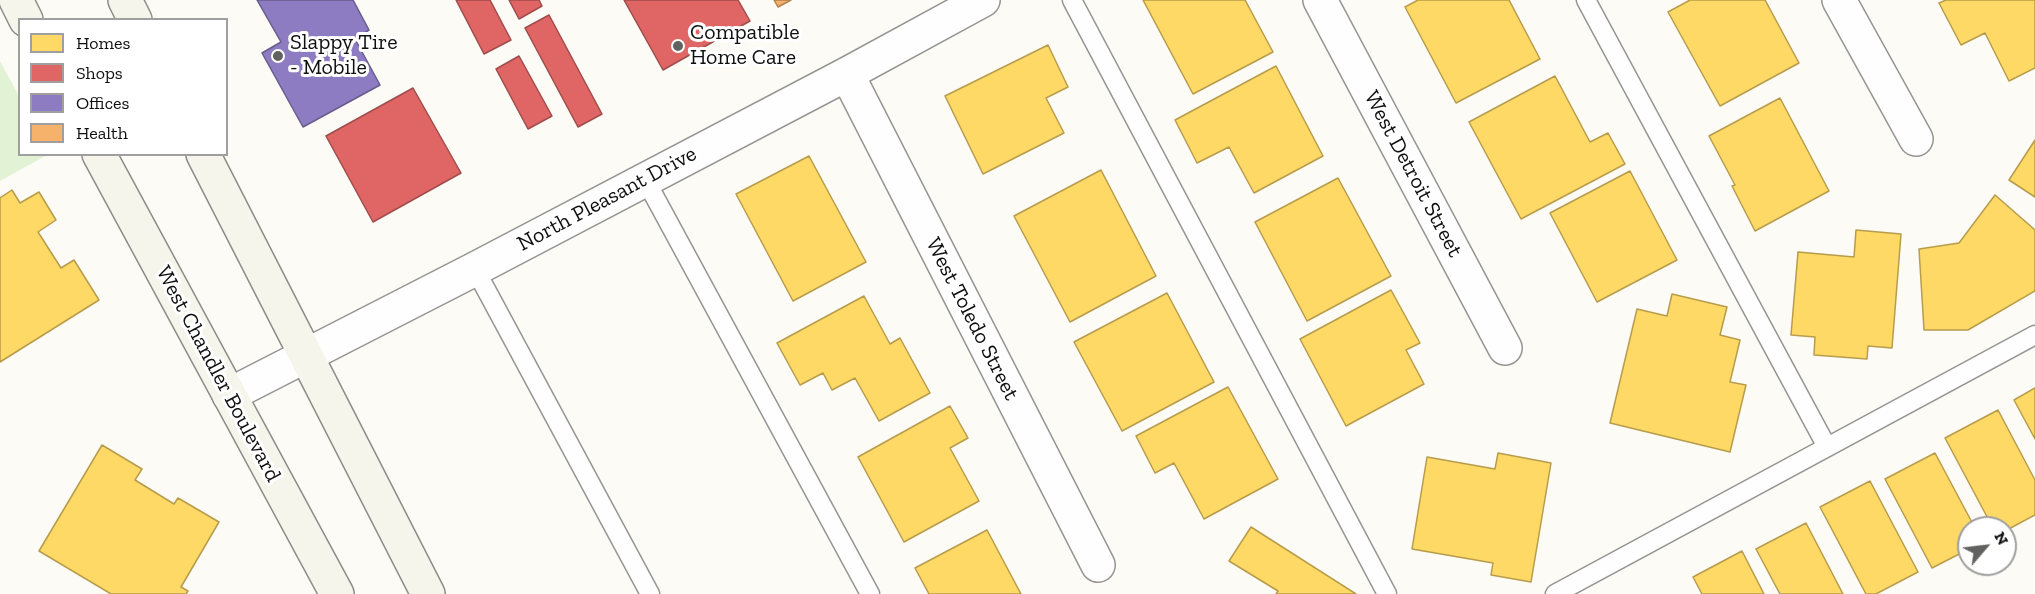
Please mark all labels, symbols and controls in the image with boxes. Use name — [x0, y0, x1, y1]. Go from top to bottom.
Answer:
legend — [18, 18, 228, 156]
place label: Compatible Home Care — [690, 20, 799, 72]
place label: Slappy Tire - Mobile — [290, 30, 398, 82]
text: Homes — [76, 32, 130, 54]
marker: Compatible Home Care — [671, 39, 685, 53]
marker: Slappy Tire - Mobile — [271, 49, 285, 63]
text: Shops — [76, 62, 123, 84]
street label: West Detroit Street — [1358, 86, 1468, 262]
text: Offices — [76, 92, 129, 114]
text: Health — [76, 122, 128, 144]
street label: North Pleasant Drive — [513, 141, 701, 257]
street label: West Toledo Street — [920, 233, 1024, 405]
street label: West Chandler Boulevard — [150, 262, 286, 486]
north arrow — [1957, 516, 2017, 576]
text: N — [1990, 528, 2013, 548]

